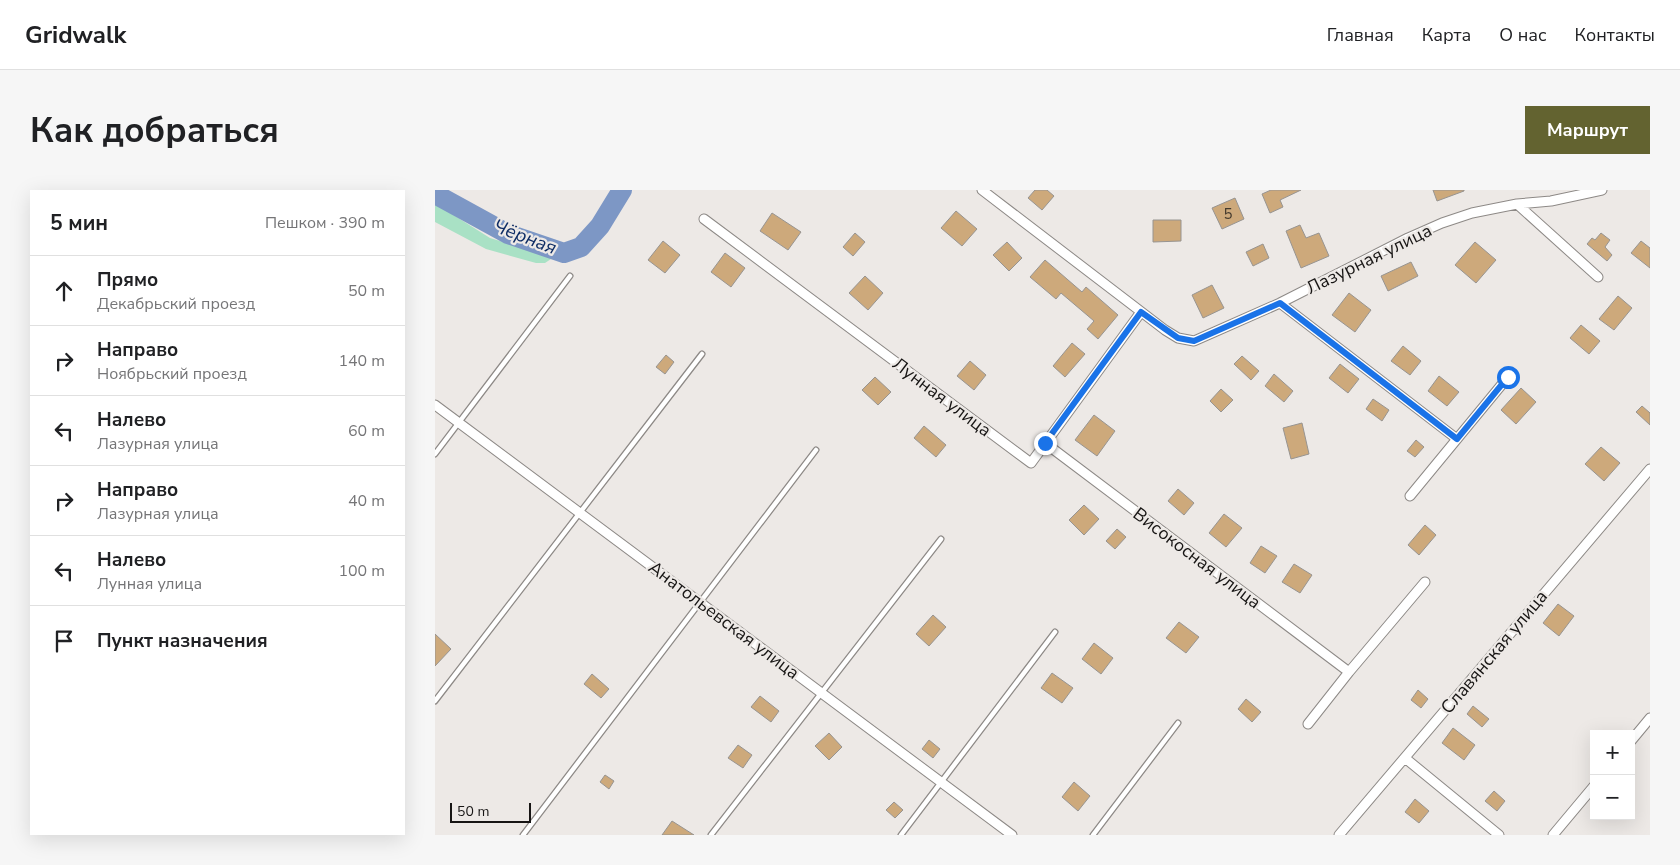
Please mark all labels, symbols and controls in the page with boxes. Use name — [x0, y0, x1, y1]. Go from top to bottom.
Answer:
text: Gridwalk — [25, 19, 126, 51]
text: Главная — [1327, 23, 1394, 47]
text: Карта — [1422, 23, 1471, 47]
text: О нас — [1499, 23, 1547, 47]
text: Контакты — [1575, 23, 1655, 47]
button: Маршрут — [1525, 106, 1650, 154]
text: Как добраться — [30, 107, 279, 154]
house number: 5 — [1223, 204, 1233, 224]
text: 5 мин — [50, 209, 108, 237]
text: Пешком · 390 m — [265, 212, 385, 234]
water label: Чёрная — [490, 213, 560, 261]
street label: Лазурная улица — [1302, 218, 1436, 300]
text: Прямо — [97, 267, 158, 293]
icon: ahead — [50, 277, 78, 305]
text: 50 m — [348, 280, 385, 302]
text: Декабрьский проезд — [97, 293, 255, 315]
text: Направо — [97, 337, 178, 363]
icon: right — [50, 347, 78, 375]
text: 140 m — [338, 350, 385, 372]
street label: Лунная улица — [888, 352, 996, 442]
text: Ноябрьский проезд — [97, 363, 247, 385]
route start — [1497, 366, 1520, 389]
text: Налево — [97, 407, 166, 433]
icon: left — [50, 417, 78, 445]
text: 60 m — [348, 420, 385, 442]
route end — [1034, 432, 1057, 455]
text: Лазурная улица — [97, 433, 219, 455]
text: Направо — [97, 477, 178, 503]
icon: right — [50, 487, 78, 515]
text: 40 m — [348, 490, 385, 512]
street label: Високосная улица — [1128, 502, 1266, 614]
text: Лазурная улица — [97, 503, 219, 525]
text: Налево — [97, 547, 166, 573]
street label: Анатольевская улица — [644, 555, 804, 685]
icon: left — [50, 557, 78, 585]
text: 100 m — [338, 560, 385, 582]
text: Лунная улица — [97, 573, 202, 595]
street label: Славянская улица — [1435, 585, 1553, 719]
icon: arrive — [50, 627, 78, 655]
text: Пункт назначения — [97, 628, 268, 654]
map controls — [1590, 730, 1635, 820]
button: + — [1590, 730, 1635, 775]
button: − — [1590, 775, 1635, 820]
scale bar — [450, 800, 531, 823]
text: 50 m — [457, 802, 489, 821]

